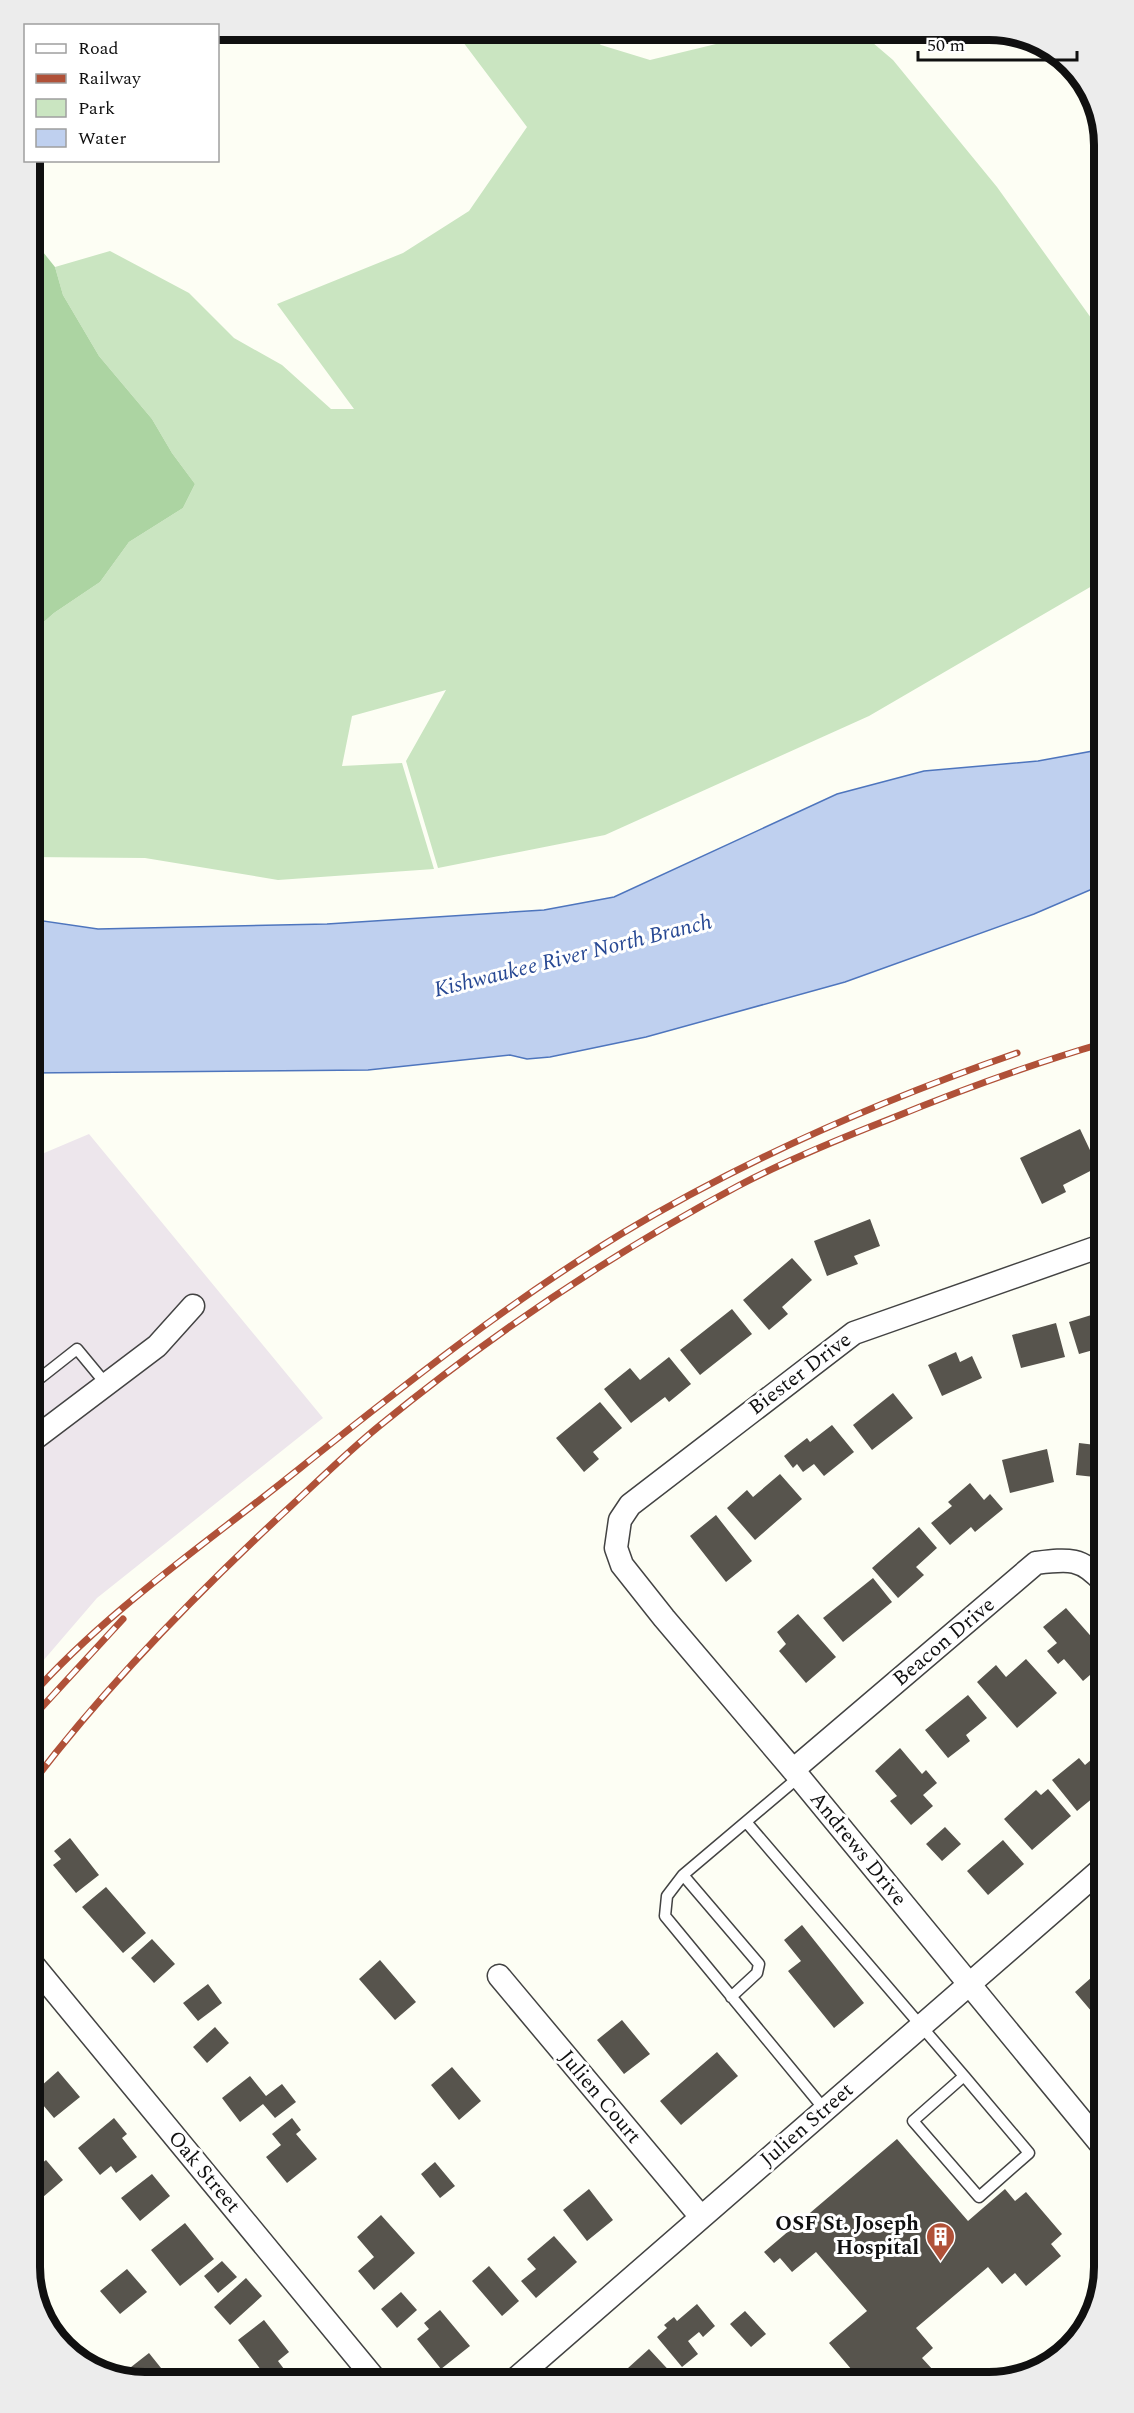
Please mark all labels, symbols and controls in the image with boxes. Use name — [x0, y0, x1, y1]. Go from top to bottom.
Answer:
legend — [24, 24, 219, 162]
scale bar — [918, 24, 1077, 62]
text: 50 m — [927, 32, 965, 59]
text: Road — [78, 35, 119, 62]
text: Railway — [78, 65, 142, 92]
text: Park — [78, 95, 115, 122]
text: Water — [78, 125, 126, 152]
water label: Kishwaukee River North Branch — [430, 905, 716, 1007]
street label: Biester Drive — [742, 1325, 858, 1423]
street label: Beacon Drive — [886, 1590, 1002, 1694]
street label: Andrews Drive — [802, 1785, 914, 1913]
street label: Julien Court — [551, 2043, 649, 2151]
street label: Julien Street — [753, 2075, 861, 2175]
street label: Oak Street — [160, 2124, 248, 2220]
place label: OSF St. Joseph Hospital — [775, 2208, 919, 2264]
building icon: OSF St. Joseph Hospital — [924, 2220, 956, 2262]

